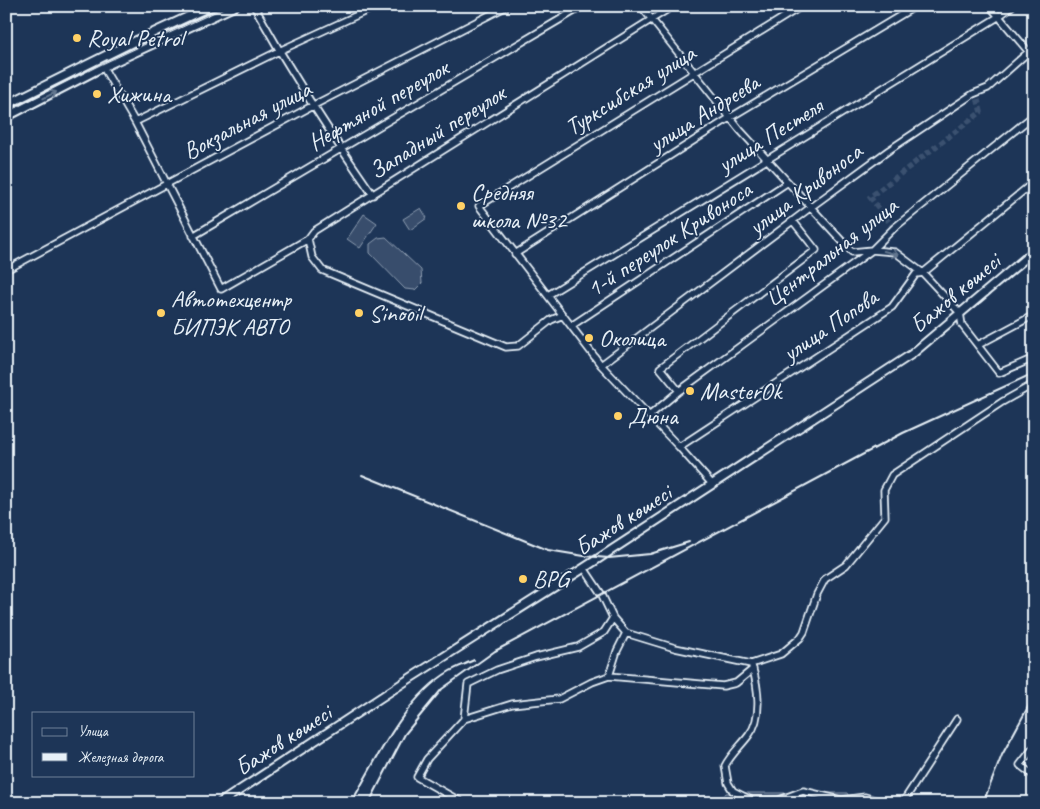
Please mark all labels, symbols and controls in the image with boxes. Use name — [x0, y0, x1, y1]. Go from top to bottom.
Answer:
place label: Royal Petrol — [87, 23, 187, 53]
marker: Royal Petrol — [71, 32, 83, 44]
street label: Турксибская улица — [559, 37, 702, 142]
street label: Нефтяной переулок — [302, 52, 455, 157]
street label: улица Андреева — [642, 66, 766, 160]
street label: Вокзальная улица — [178, 73, 318, 166]
street label: Западный переулок — [363, 77, 513, 186]
place label: Хижина — [107, 79, 173, 109]
marker: Хижина — [91, 88, 103, 100]
one-way arrow — [42, 90, 57, 100]
street label: улица Пестеля — [710, 90, 830, 180]
street label: улица Кривоноса — [740, 135, 869, 243]
street label: 1-й переулок Кривоноса — [581, 174, 758, 304]
place label: Средняя школа №32 — [471, 177, 569, 235]
street label: Центральная улица — [758, 190, 905, 313]
marker: Средняя школа №32 — [455, 200, 467, 212]
street label: Бажов көшесі — [903, 245, 1008, 340]
one-way arrow — [882, 249, 898, 258]
street label: улица Попова — [775, 281, 885, 369]
place label: Автотехцентр БИПЭК АВТО — [171, 284, 293, 342]
place label: Sinooil — [369, 298, 426, 328]
marker: Автотехцентр БИПЭК АВТО — [155, 307, 167, 319]
marker: Sinooil — [353, 307, 365, 319]
place label: Околица — [599, 323, 667, 353]
marker: Околица — [583, 332, 595, 344]
place label: MasterOk — [700, 376, 783, 406]
marker: MasterOk — [684, 385, 696, 397]
place label: Дюна — [628, 401, 679, 431]
marker: Дюна — [612, 410, 624, 422]
street label: Бажов көшесі — [569, 476, 679, 562]
place label: BPG — [533, 564, 572, 594]
marker: BPG — [517, 573, 529, 585]
street label: Бажов көшесі — [229, 696, 339, 782]
legend — [32, 712, 195, 776]
text: Улица — [78, 722, 109, 741]
text: Железная дорога — [78, 748, 165, 767]

